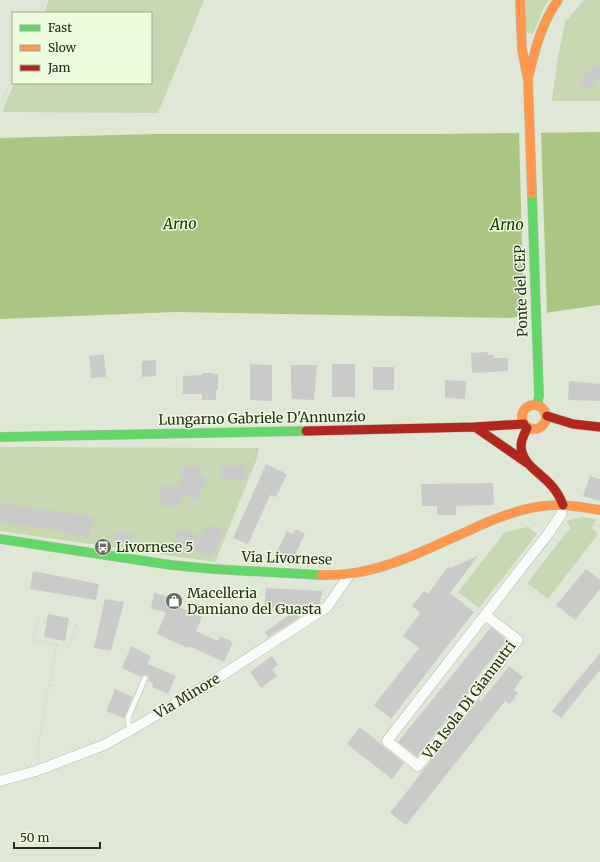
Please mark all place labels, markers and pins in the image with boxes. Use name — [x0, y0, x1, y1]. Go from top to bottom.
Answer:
bus stop icon: Livornese 5 — [93, 537, 113, 557]
place label: Livornese 5 — [116, 538, 194, 556]
place label: Macelleria Damiano del Guasta — [187, 584, 322, 618]
shop icon: Macelleria Damiano del Guasta — [164, 591, 184, 611]

